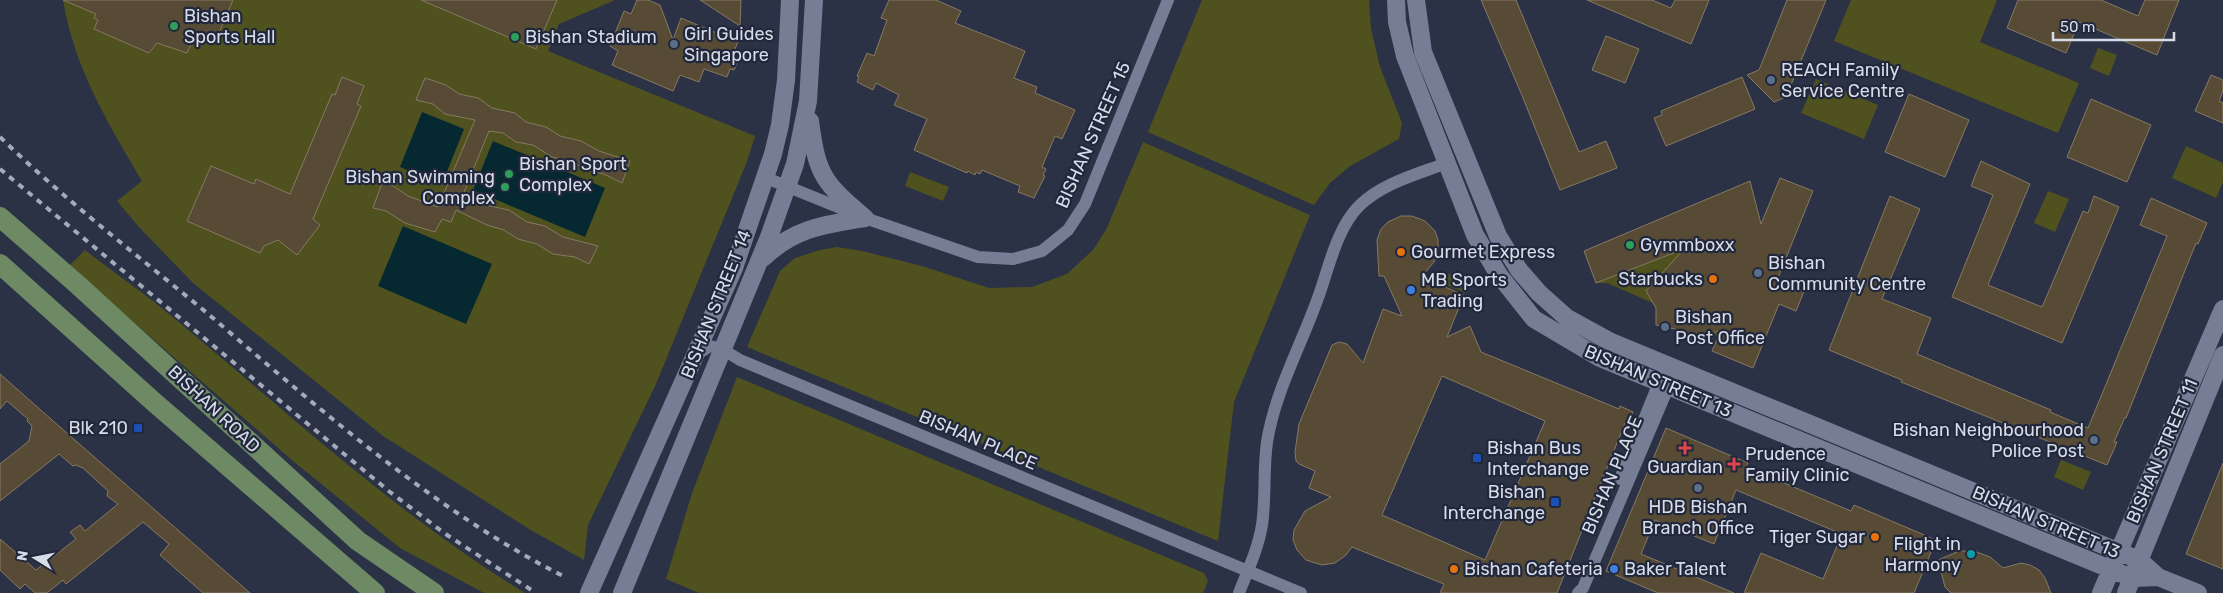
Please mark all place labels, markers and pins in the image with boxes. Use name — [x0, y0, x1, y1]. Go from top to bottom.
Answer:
place label: Bishan Sports Hall — [184, 5, 275, 48]
marker: Bishan Sports Hall — [168, 20, 180, 32]
place label: Girl Guides Singapore — [684, 23, 774, 66]
place label: Bishan Stadium — [525, 26, 657, 48]
marker: Bishan Stadium — [509, 31, 521, 43]
marker: Girl Guides Singapore — [668, 38, 680, 50]
place label: REACH Family Service Centre — [1781, 59, 1905, 102]
marker: REACH Family Service Centre — [1765, 74, 1777, 86]
place label: Bishan Sport Complex — [519, 153, 627, 196]
place label: Bishan Swimming Complex — [345, 166, 495, 209]
marker: Bishan Sport Complex — [503, 168, 515, 180]
marker: Bishan Swimming Complex — [499, 181, 511, 193]
place label: Gymmboxx — [1640, 234, 1735, 256]
marker: Gymmboxx — [1624, 239, 1636, 251]
place label: Gourmet Express — [1411, 241, 1555, 263]
marker: Gourmet Express — [1395, 246, 1407, 258]
place label: Bishan Community Centre — [1768, 252, 1926, 295]
marker: Bishan Community Centre — [1752, 267, 1764, 279]
place label: Starbucks — [1618, 268, 1703, 290]
place label: MB Sports Trading — [1421, 269, 1507, 312]
marker: Starbucks — [1707, 273, 1719, 285]
marker: MB Sports Trading — [1405, 284, 1417, 296]
place label: Bishan Post Office — [1675, 306, 1765, 349]
marker: Bishan Post Office — [1659, 321, 1671, 333]
place label: Blk 210 — [68, 417, 128, 439]
place label: Bishan Neighbourhood Police Post — [1893, 419, 2084, 462]
marker: Blk 210 — [132, 422, 144, 434]
marker: Bishan Neighbourhood Police Post — [2088, 434, 2100, 446]
place label: Bishan Bus Interchange — [1487, 437, 1589, 480]
marker: Guardian — [1679, 442, 1691, 454]
place label: Prudence Family Clinic — [1745, 443, 1850, 486]
marker: Bishan Bus Interchange — [1471, 452, 1483, 464]
place label: Guardian — [1647, 456, 1723, 478]
marker: Prudence Family Clinic — [1727, 457, 1741, 471]
place label: Bishan Interchange — [1443, 481, 1545, 524]
marker: HDB Bishan Branch Office — [1692, 482, 1704, 494]
marker: Bishan Interchange — [1549, 496, 1561, 508]
place label: HDB Bishan Branch Office — [1642, 496, 1754, 539]
place label: Tiger Sugar — [1769, 526, 1865, 548]
marker: Tiger Sugar — [1869, 531, 1881, 543]
place label: Flight in Harmony — [1884, 533, 1961, 576]
marker: Flight in Harmony — [1965, 548, 1977, 560]
place label: Bishan Cafeteria — [1464, 558, 1603, 580]
place label: Baker Talent — [1624, 558, 1726, 580]
marker: Bishan Cafeteria — [1448, 563, 1460, 575]
marker: Baker Talent — [1608, 563, 1620, 575]

